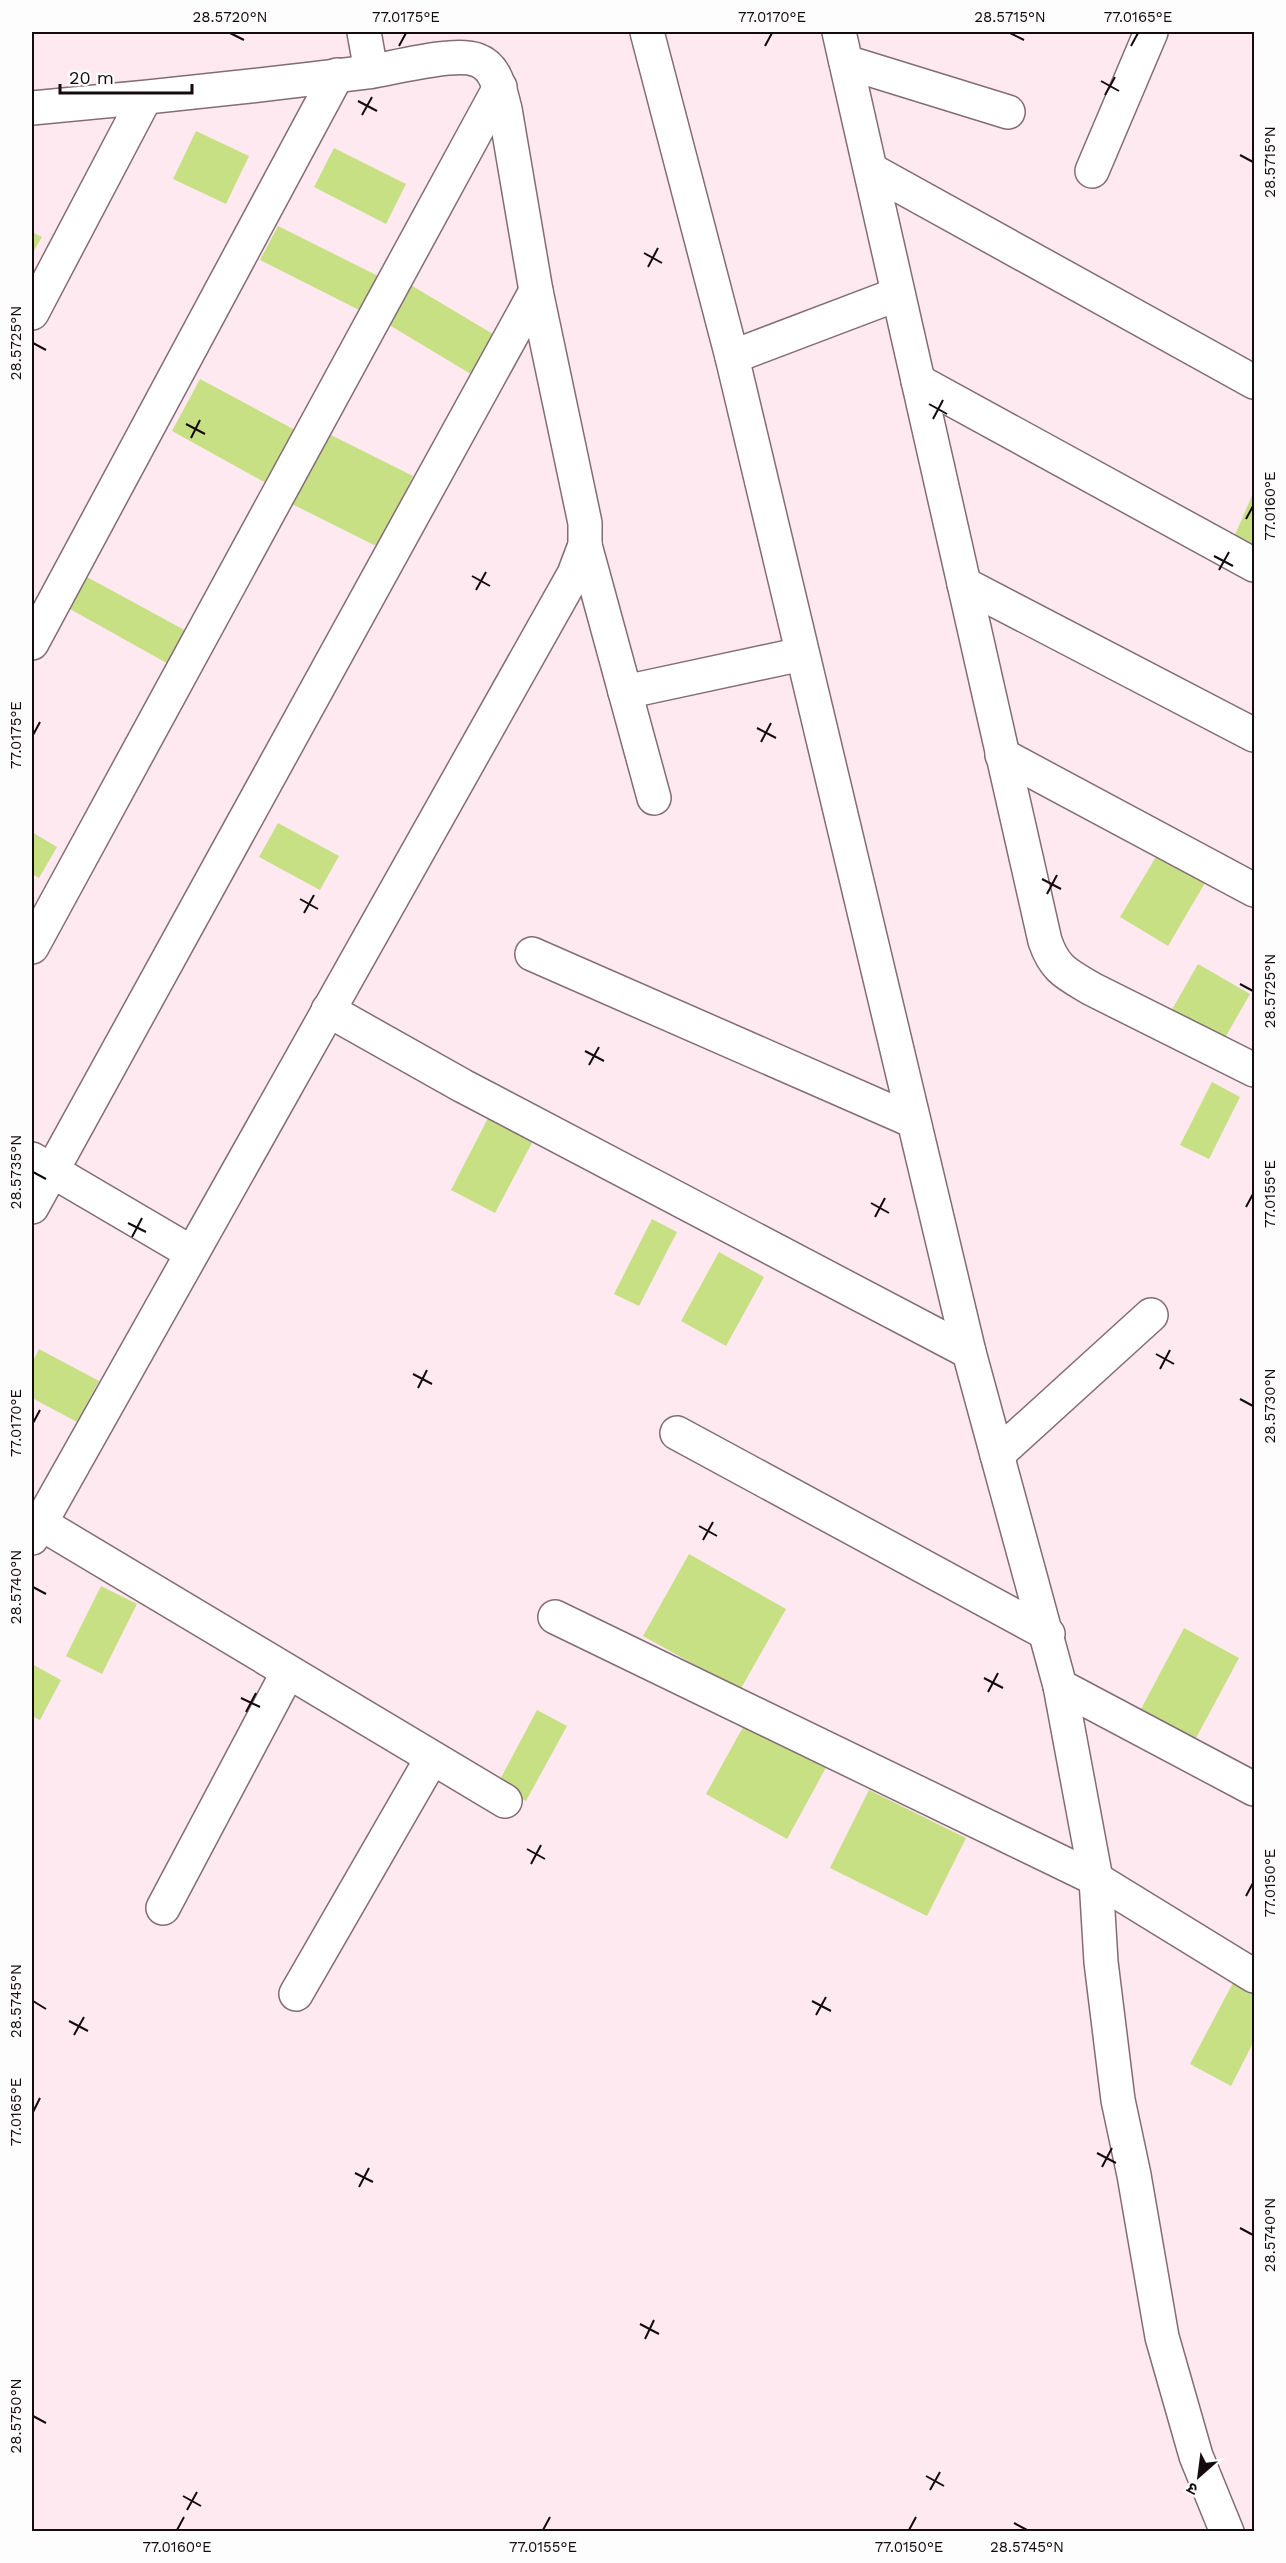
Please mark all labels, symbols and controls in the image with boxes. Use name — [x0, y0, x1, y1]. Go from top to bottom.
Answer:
text: 28.5720°N — [192, 8, 268, 26]
text: 77.0175°E — [372, 8, 440, 26]
text: 77.0170°E — [738, 8, 806, 26]
text: 28.5715°N — [974, 8, 1046, 26]
text: 77.0165°E — [1104, 8, 1172, 26]
scale bar — [60, 57, 192, 95]
text: 20 m — [69, 67, 114, 88]
text: 28.5715°N — [1261, 126, 1279, 198]
text: 28.5725°N — [7, 306, 25, 380]
text: 77.0160°E — [1261, 471, 1279, 541]
text: 77.0175°E — [7, 701, 25, 769]
text: 28.5725°N — [1261, 954, 1279, 1028]
text: 28.5735°N — [7, 1135, 25, 1209]
text: 77.0155°E — [1261, 1160, 1279, 1228]
text: 28.5730°N — [1261, 1368, 1279, 1444]
text: 77.0170°E — [7, 1389, 25, 1457]
text: 28.5740°N — [7, 1550, 25, 1624]
text: 77.0150°E — [1261, 1849, 1279, 1917]
text: 28.5745°N — [7, 1964, 25, 2038]
text: 77.0165°E — [7, 2078, 25, 2146]
text: 28.5740°N — [1261, 2198, 1279, 2272]
text: 28.5750°N — [7, 2378, 25, 2454]
north arrow — [1169, 2446, 1229, 2506]
text: उ — [1183, 2478, 1201, 2499]
text: 77.0160°E — [142, 2538, 212, 2556]
text: 77.0155°E — [509, 2538, 577, 2556]
text: 77.0150°E — [875, 2538, 943, 2556]
text: 28.5745°N — [990, 2538, 1064, 2556]

